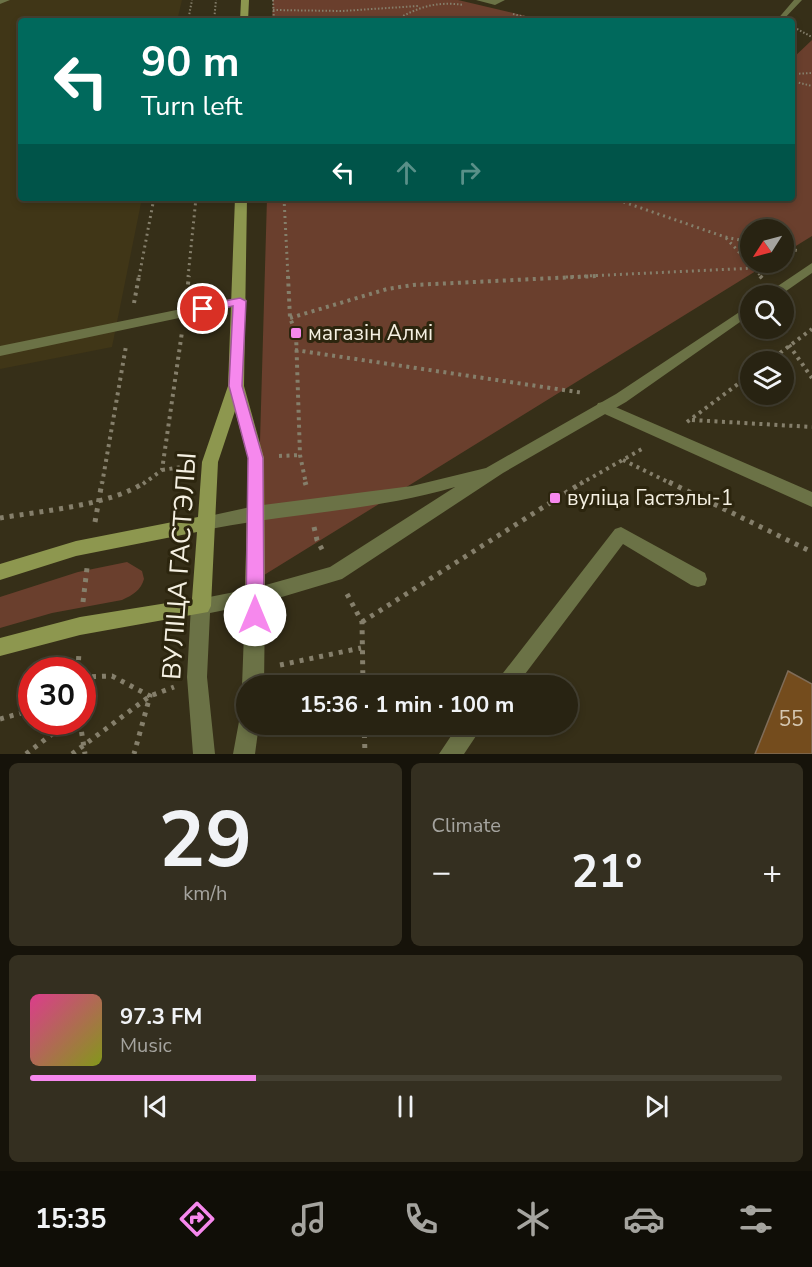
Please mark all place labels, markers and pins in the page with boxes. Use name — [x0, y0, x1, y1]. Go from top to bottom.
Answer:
pin — [177, 283, 228, 334]
place label: магазін Алмі — [308, 319, 433, 347]
marker: магазін Алмі — [289, 326, 303, 340]
place label: вуліца Гастэлы-1 — [567, 484, 733, 512]
marker: вуліца Гастэлы-1 — [548, 491, 562, 505]

